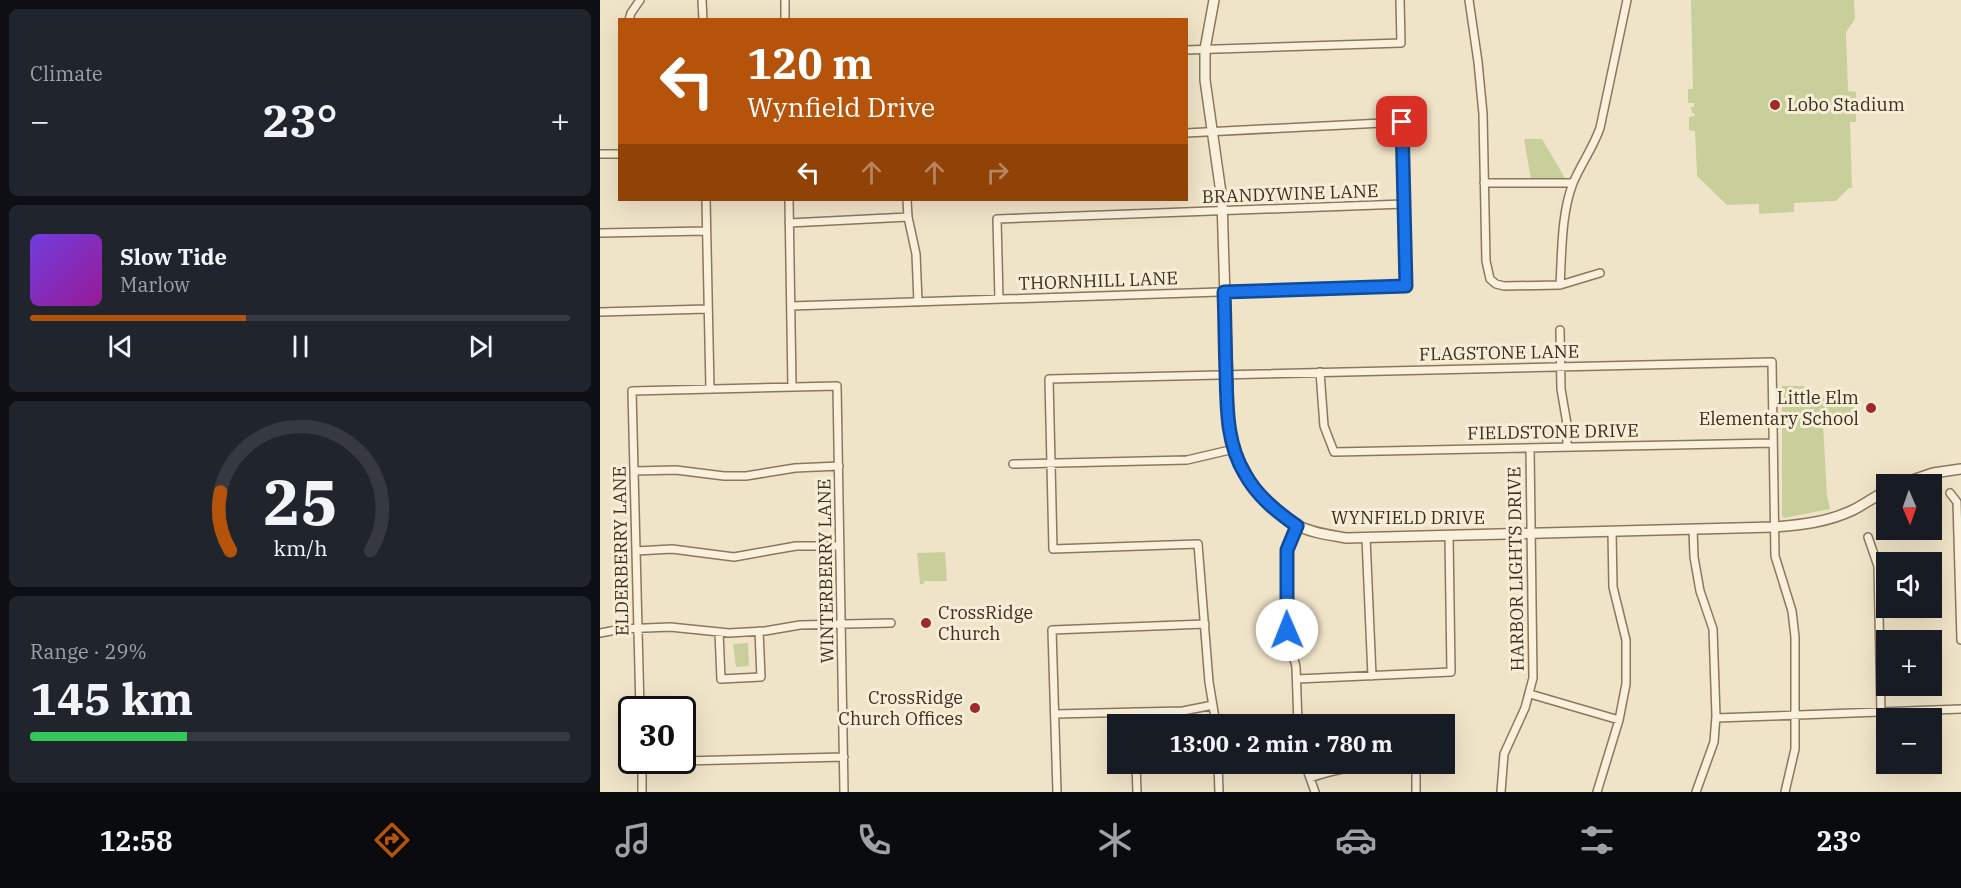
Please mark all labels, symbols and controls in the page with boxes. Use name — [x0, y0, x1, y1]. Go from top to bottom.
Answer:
text: 120 m — [747, 36, 873, 91]
icon: left — [648, 42, 726, 120]
text: Climate — [30, 60, 103, 87]
text: Wynfield Drive — [747, 89, 935, 124]
text: 23° — [262, 91, 338, 149]
place label: Lobo Stadium — [1787, 93, 1905, 116]
pin — [1376, 96, 1427, 147]
marker: Lobo Stadium — [1768, 98, 1782, 112]
text: − — [30, 99, 50, 142]
text: + — [550, 99, 570, 142]
icon: arrive — [1385, 105, 1418, 138]
icon: left — [792, 156, 825, 189]
icon: ahead — [855, 156, 888, 189]
icon: ahead — [918, 156, 951, 189]
icon: right — [981, 156, 1014, 189]
street label: BRANDYWINE LANE — [1201, 179, 1379, 208]
text: Slow Tide — [120, 242, 227, 271]
street label: THORNHILL LANE — [1018, 266, 1178, 295]
text: Marlow — [120, 271, 190, 298]
icon: previous — [104, 330, 137, 363]
icon: pause — [284, 330, 317, 363]
icon: next — [464, 330, 497, 363]
street label: FLAGSTONE LANE — [1419, 340, 1579, 365]
place label: Little Elm Elementary School — [1699, 386, 1859, 430]
marker: Little Elm Elementary School — [1864, 401, 1878, 415]
street label: FIELDSTONE DRIVE — [1467, 419, 1639, 444]
text: 25 — [263, 461, 337, 542]
street label: ELDERBERRY LANE — [608, 466, 633, 636]
street label: HARBOR LIGHTS DRIVE — [1502, 466, 1529, 672]
north arrow — [1876, 474, 1942, 540]
map controls — [1876, 474, 1942, 774]
street label: WINTERBERRY LANE — [812, 479, 839, 663]
street label: WYNFIELD DRIVE — [1331, 506, 1485, 529]
text: km/h — [273, 534, 327, 562]
button: sound — [1876, 552, 1942, 618]
position arrow — [1255, 598, 1319, 662]
place label: CrossRidge Church — [938, 601, 1033, 645]
marker: CrossRidge Church — [919, 616, 933, 630]
button: + — [1876, 630, 1942, 696]
text: Range · 29% — [30, 638, 147, 665]
text: 145 km — [30, 669, 193, 727]
place label: CrossRidge Church Offices — [838, 686, 963, 730]
speed limit sign: 30 — [618, 696, 696, 774]
marker: CrossRidge Church Offices — [968, 701, 982, 715]
button: − — [1876, 708, 1942, 774]
text: 13:00 · 2 min · 780 m — [1169, 729, 1393, 758]
icon: directions — [371, 819, 413, 861]
icon: music — [612, 819, 654, 861]
icon: phone — [853, 819, 895, 861]
icon: climate — [1094, 819, 1136, 861]
icon: car — [1335, 819, 1377, 861]
icon: filters — [1576, 819, 1618, 861]
text: 12:58 — [99, 823, 172, 858]
text: 23° — [1816, 823, 1862, 858]

